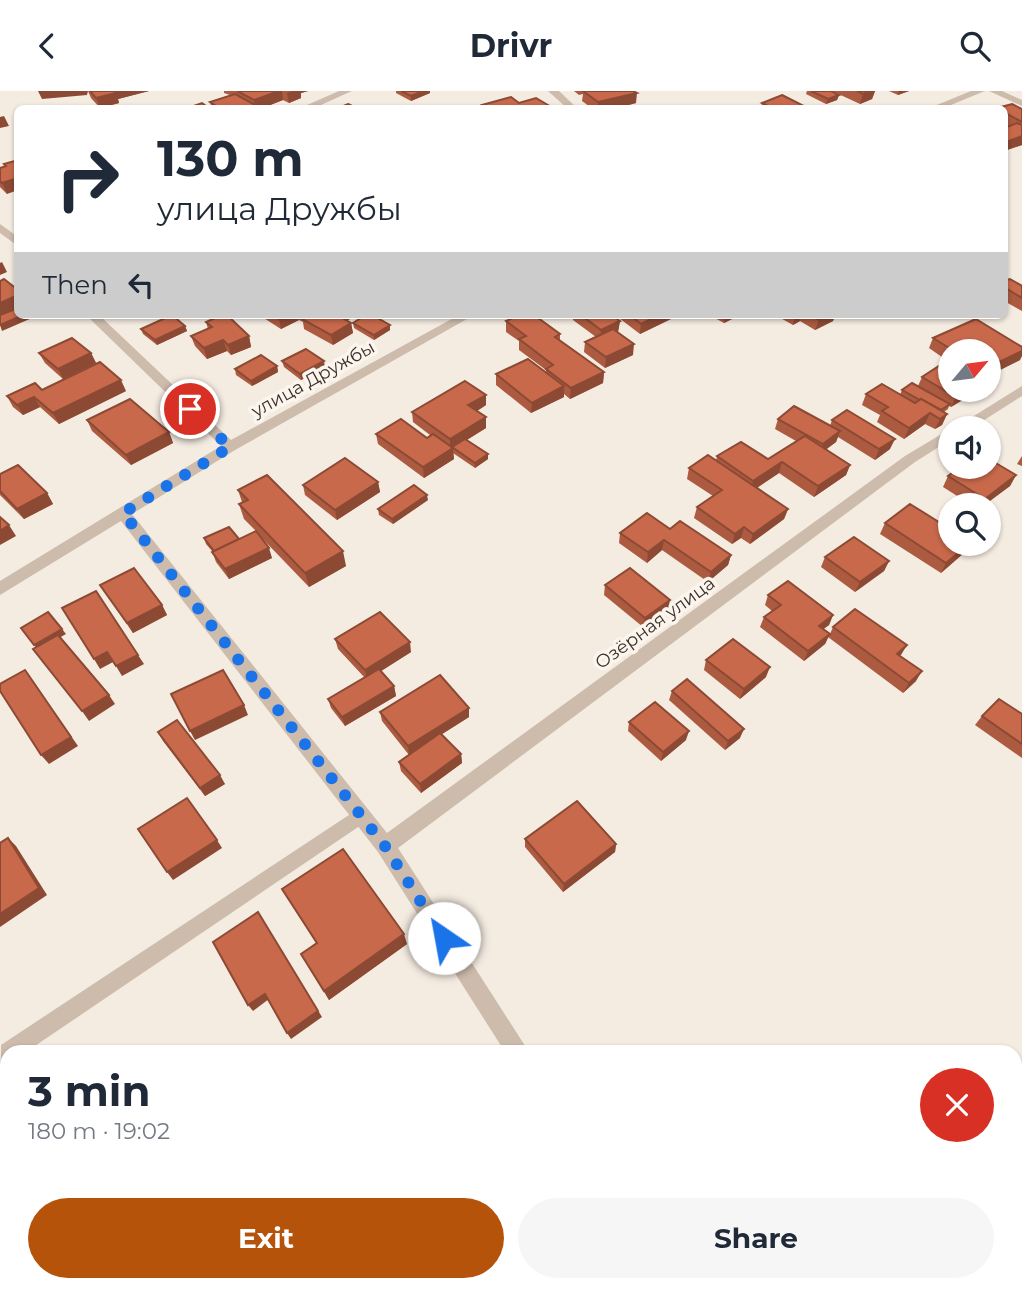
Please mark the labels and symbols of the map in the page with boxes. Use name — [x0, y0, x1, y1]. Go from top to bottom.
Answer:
street label: улица Дружбы — [247, 336, 379, 422]
north arrow — [938, 339, 1001, 403]
pin — [160, 379, 220, 439]
street label: Озёрная улица — [591, 572, 719, 674]
position arrow — [407, 901, 481, 975]

